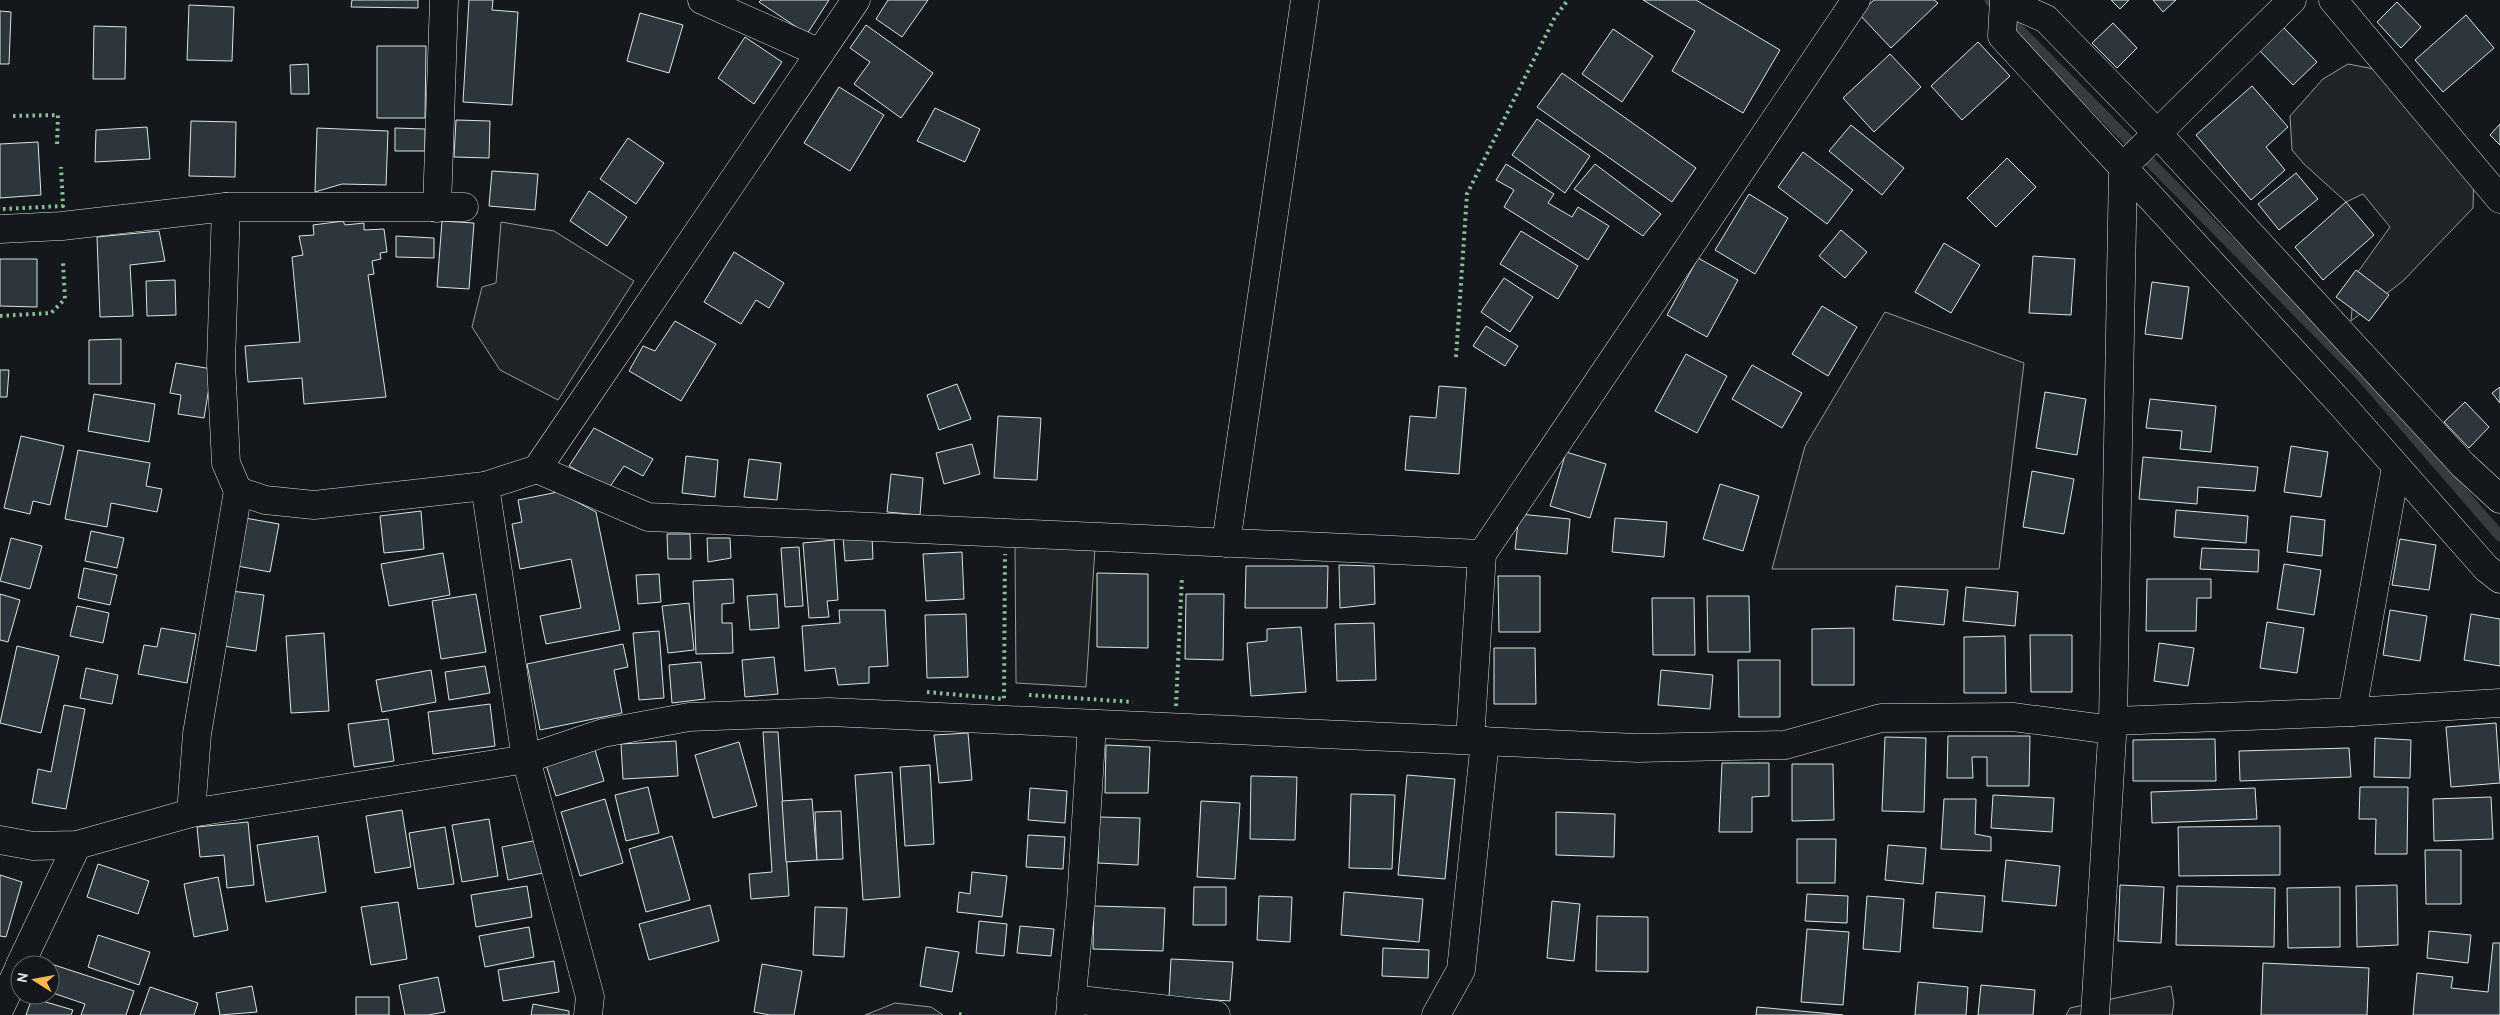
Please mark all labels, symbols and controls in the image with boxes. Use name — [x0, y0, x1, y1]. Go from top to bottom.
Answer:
north arrow — [10, 955, 60, 1005]
text: N — [14, 971, 33, 984]

